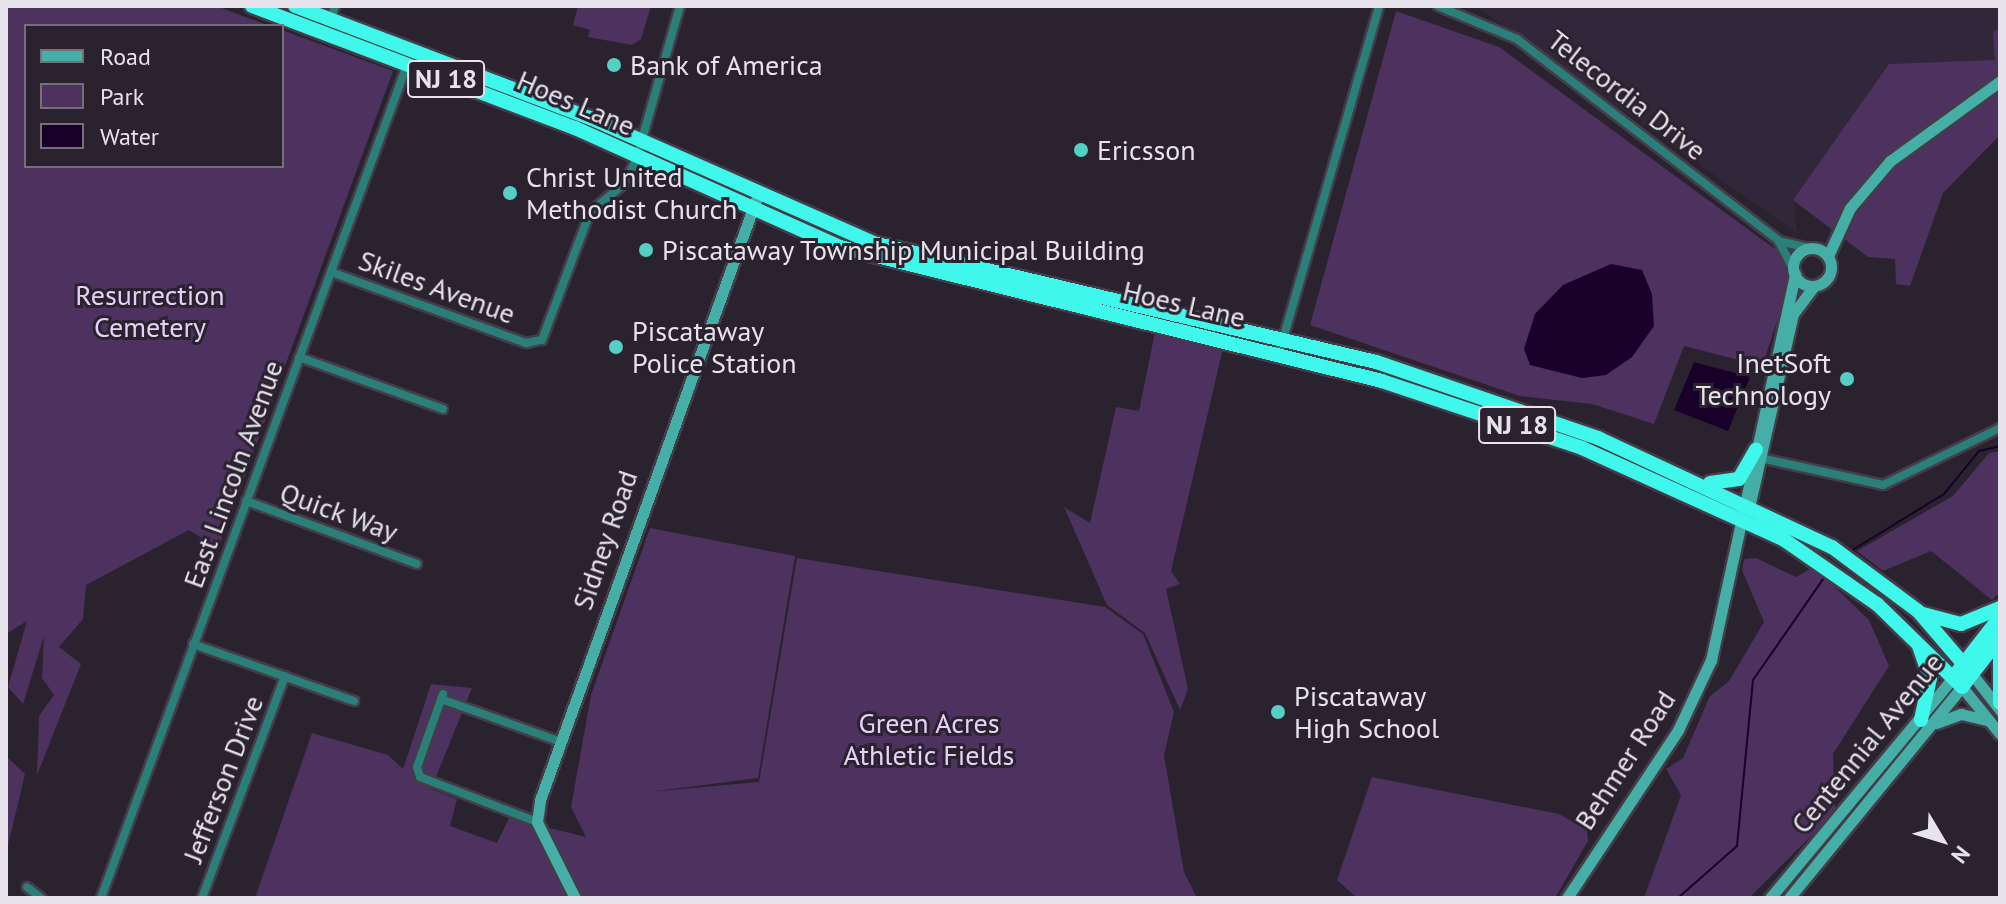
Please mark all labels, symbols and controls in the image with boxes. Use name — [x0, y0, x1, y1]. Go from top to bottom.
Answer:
street label: Telecordia Drive — [1541, 23, 1713, 167]
legend — [24, 24, 284, 168]
text: Road — [100, 41, 151, 72]
place label: Bank of America — [630, 48, 824, 82]
marker: Bank of America — [605, 56, 623, 74]
road number: NJ 18 — [406, 57, 486, 101]
street label: Hoes Lane — [512, 63, 640, 143]
text: Park — [100, 81, 144, 112]
text: Water — [100, 121, 159, 152]
place label: Ericsson — [1097, 133, 1196, 167]
marker: Ericsson — [1072, 141, 1090, 159]
place label: Christ United Methodist Church — [526, 160, 737, 226]
marker: Christ United Methodist Church — [501, 184, 519, 202]
place label: Piscataway Township Municipal Building — [662, 233, 1147, 267]
marker: Piscataway Township Municipal Building — [637, 241, 655, 259]
street label: Skiles Avenue — [354, 243, 520, 331]
street label: Hoes Lane — [1119, 274, 1249, 334]
park label: Resurrection Cemetery — [75, 278, 225, 344]
place label: Piscataway Police Station — [632, 314, 797, 380]
marker: Piscataway Police Station — [607, 338, 625, 356]
place label: InetSoft Technology — [1696, 346, 1831, 412]
street label: East Lincoln Avenue — [176, 355, 290, 593]
marker: InetSoft Technology — [1838, 370, 1856, 388]
road number: NJ 18 — [1477, 403, 1557, 447]
street label: Sidney Road — [565, 465, 645, 615]
street label: Quick Way — [275, 475, 403, 549]
street label: Centennial Avenue — [1784, 646, 1950, 840]
place label: Piscataway High School — [1294, 679, 1439, 745]
street label: Behmer Road — [1568, 684, 1682, 836]
street label: Jefferson Drive — [176, 691, 270, 867]
marker: Piscataway High School — [1269, 703, 1287, 721]
park label: Green Acres Athletic Fields — [843, 706, 1015, 772]
north arrow — [1902, 800, 1982, 880]
text: N — [1945, 840, 1976, 869]

